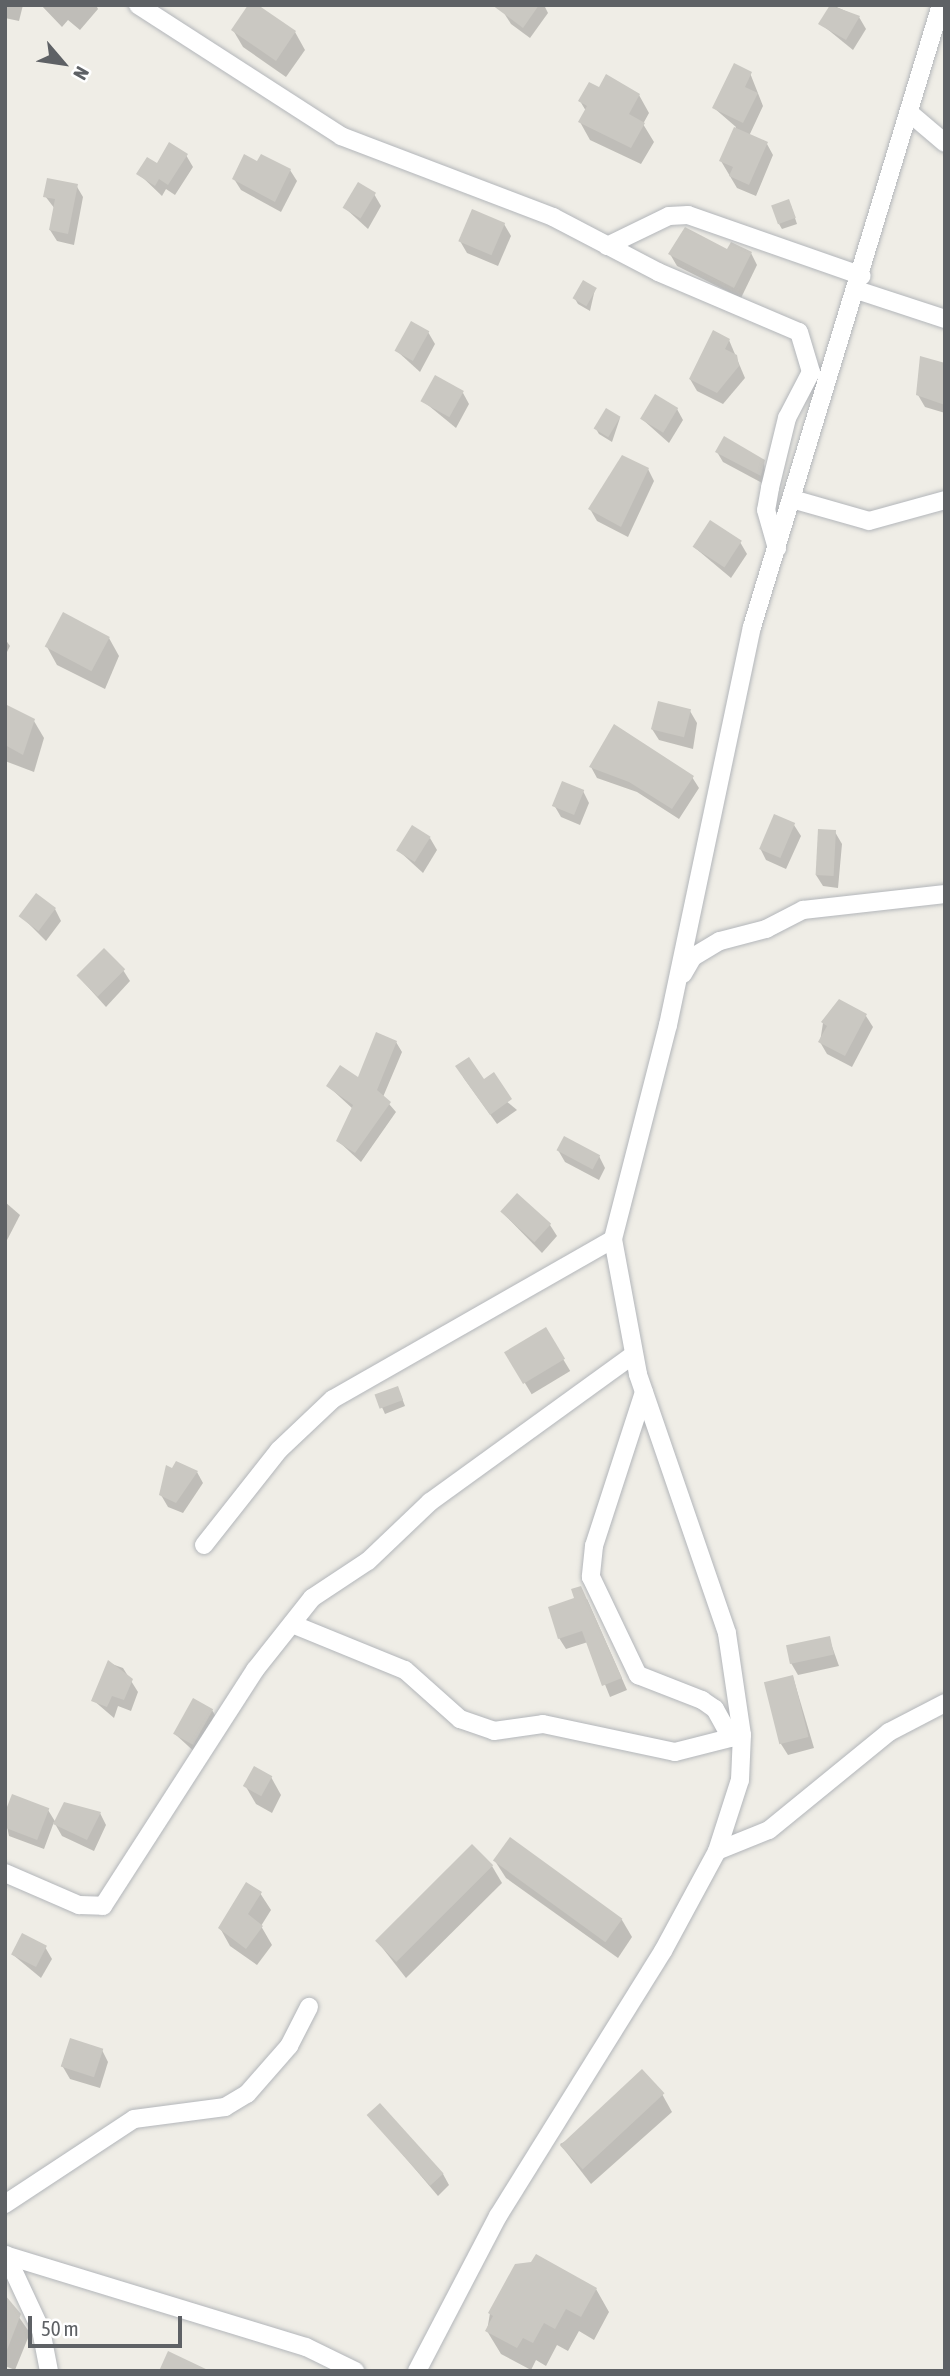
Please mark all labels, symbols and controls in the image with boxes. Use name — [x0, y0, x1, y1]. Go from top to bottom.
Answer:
north arrow — [28, 28, 98, 98]
text: N — [69, 63, 94, 83]
scale bar — [32, 2302, 186, 2346]
text: 50 m — [41, 2316, 79, 2340]

